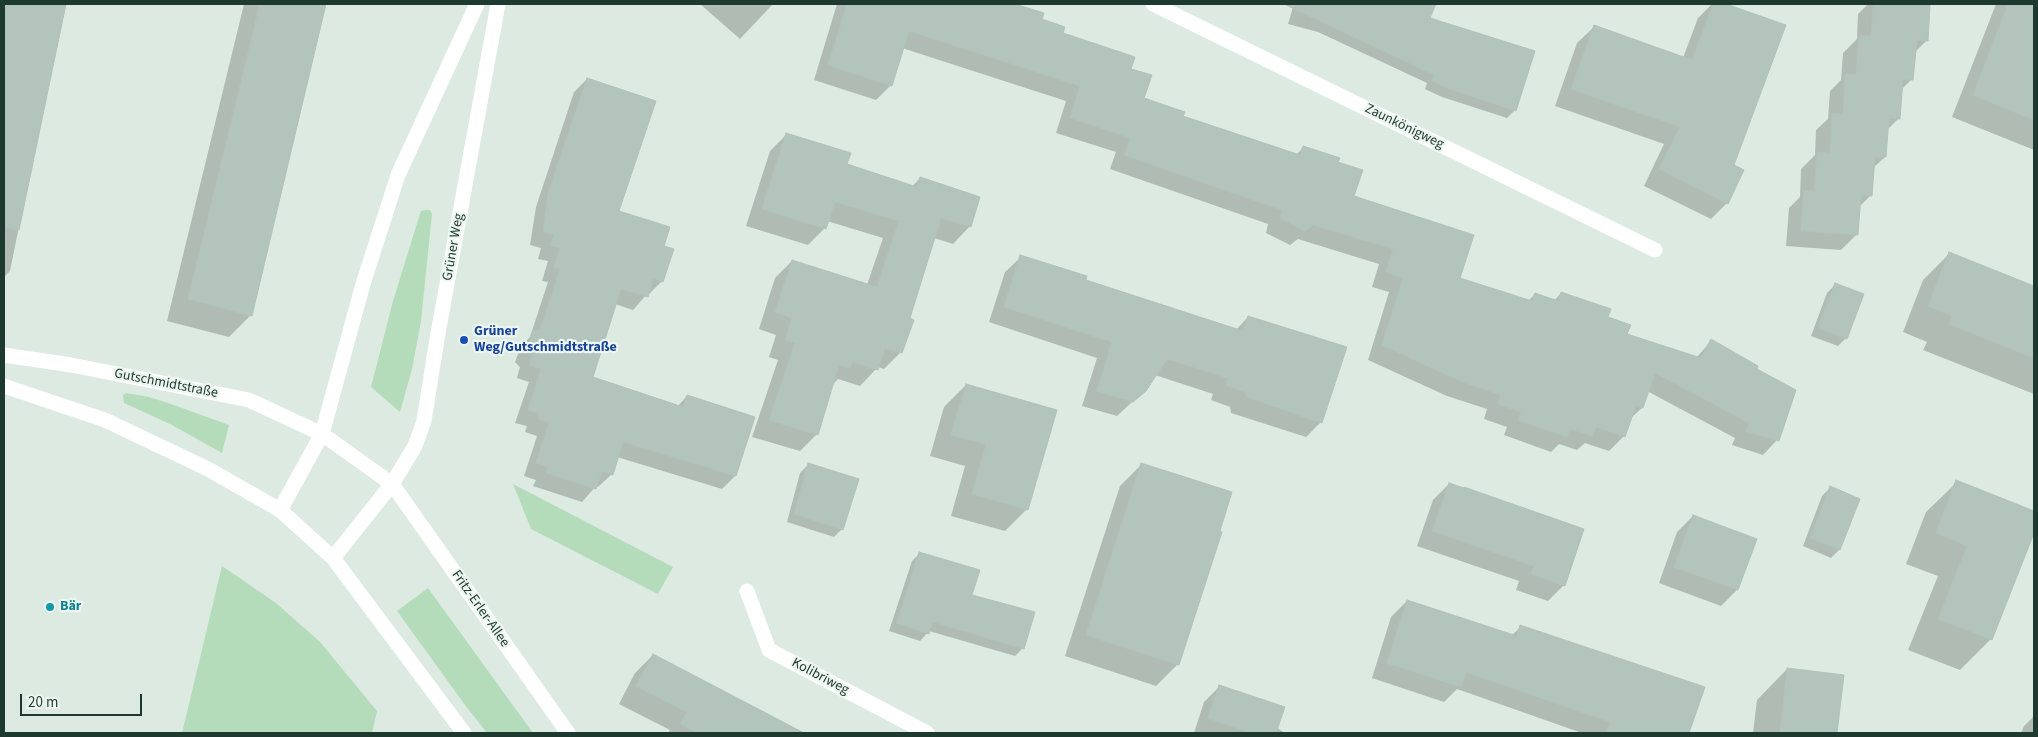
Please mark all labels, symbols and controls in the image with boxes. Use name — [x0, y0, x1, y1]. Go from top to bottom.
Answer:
street label: Zaunkönigweg — [1362, 101, 1446, 153]
street label: Grüner Weg — [440, 212, 468, 282]
place label: Grüner Weg/Gutschmidtstraße — [474, 324, 617, 357]
marker: Grüner Weg/Gutschmidtstraße — [458, 334, 470, 346]
street label: Gutschmidtstraße — [113, 366, 219, 402]
street label: Fritz-Erler-Allee — [447, 567, 513, 651]
place label: Bär — [60, 599, 81, 615]
marker: Bär — [44, 601, 56, 613]
street label: Kolibriweg — [788, 655, 852, 699]
scale bar — [22, 684, 145, 716]
text: 20 m — [28, 692, 58, 713]

